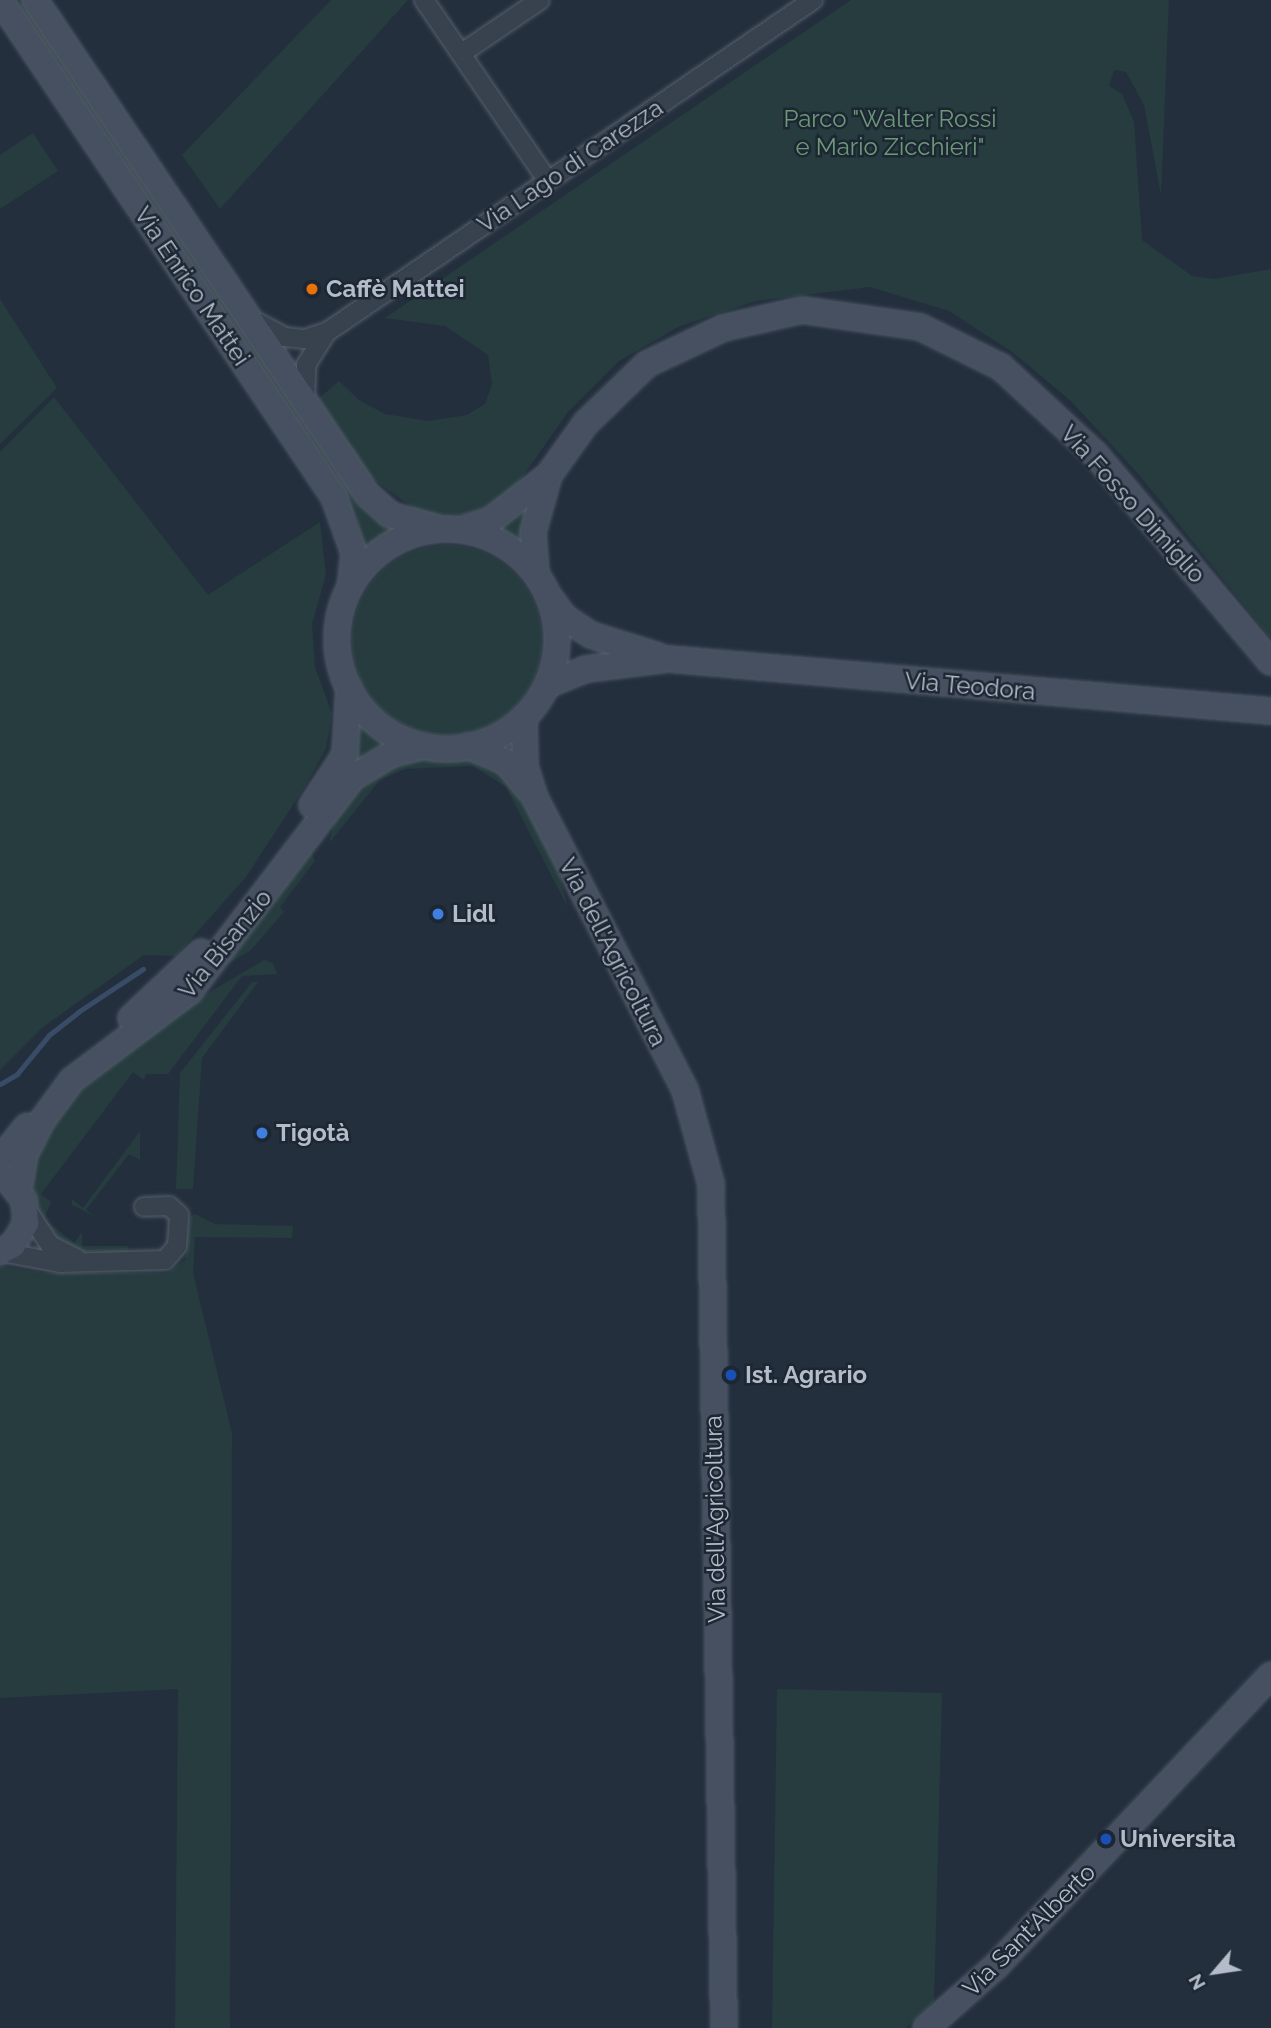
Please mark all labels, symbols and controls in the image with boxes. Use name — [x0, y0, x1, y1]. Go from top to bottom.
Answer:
street label: Via Lago di Carezza — [472, 93, 668, 239]
park label: Parco "Walter Rossi e Mario Zicchieri" — [783, 105, 997, 161]
street label: Via Enrico Mattei — [128, 201, 256, 371]
place label: Caffè Mattei — [326, 275, 465, 303]
marker: Caffè Mattei — [304, 281, 320, 297]
street label: Via Fosso Dimiglio — [1055, 419, 1211, 589]
street label: Via Teodora — [903, 666, 1037, 706]
street label: Via dell'Agricoltura — [553, 853, 673, 1051]
street label: Via Bisanzio — [172, 884, 278, 1004]
place label: Lidl — [452, 900, 495, 928]
marker: Lidl — [430, 906, 446, 922]
place label: Tigotà — [276, 1119, 350, 1147]
marker: Tigotà — [254, 1125, 270, 1141]
place label: Ist. Agrario — [745, 1361, 868, 1389]
marker: Ist. Agrario — [723, 1367, 739, 1383]
street label: Via dell'Agricoltura — [699, 1415, 731, 1623]
place label: Universita — [1120, 1825, 1236, 1853]
marker: Universita — [1098, 1831, 1114, 1847]
street label: Via Sant'Alberto — [957, 1858, 1101, 2002]
north arrow — [1180, 1937, 1250, 2007]
text: N — [1183, 1971, 1210, 1994]

